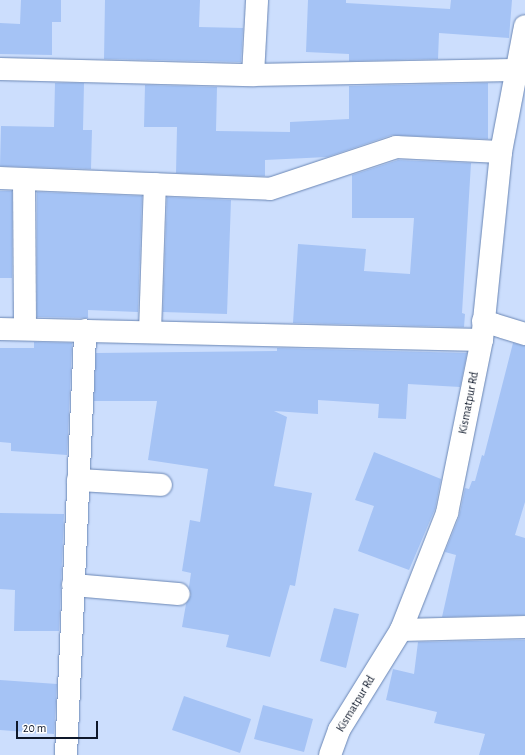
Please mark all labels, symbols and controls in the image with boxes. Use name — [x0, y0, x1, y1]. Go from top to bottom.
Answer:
street label: Kismatpur Rd — [456, 371, 482, 435]
street label: Kismatpur Rd — [334, 673, 378, 735]
scale bar — [18, 713, 100, 739]
text: 20 m — [23, 722, 46, 734]

